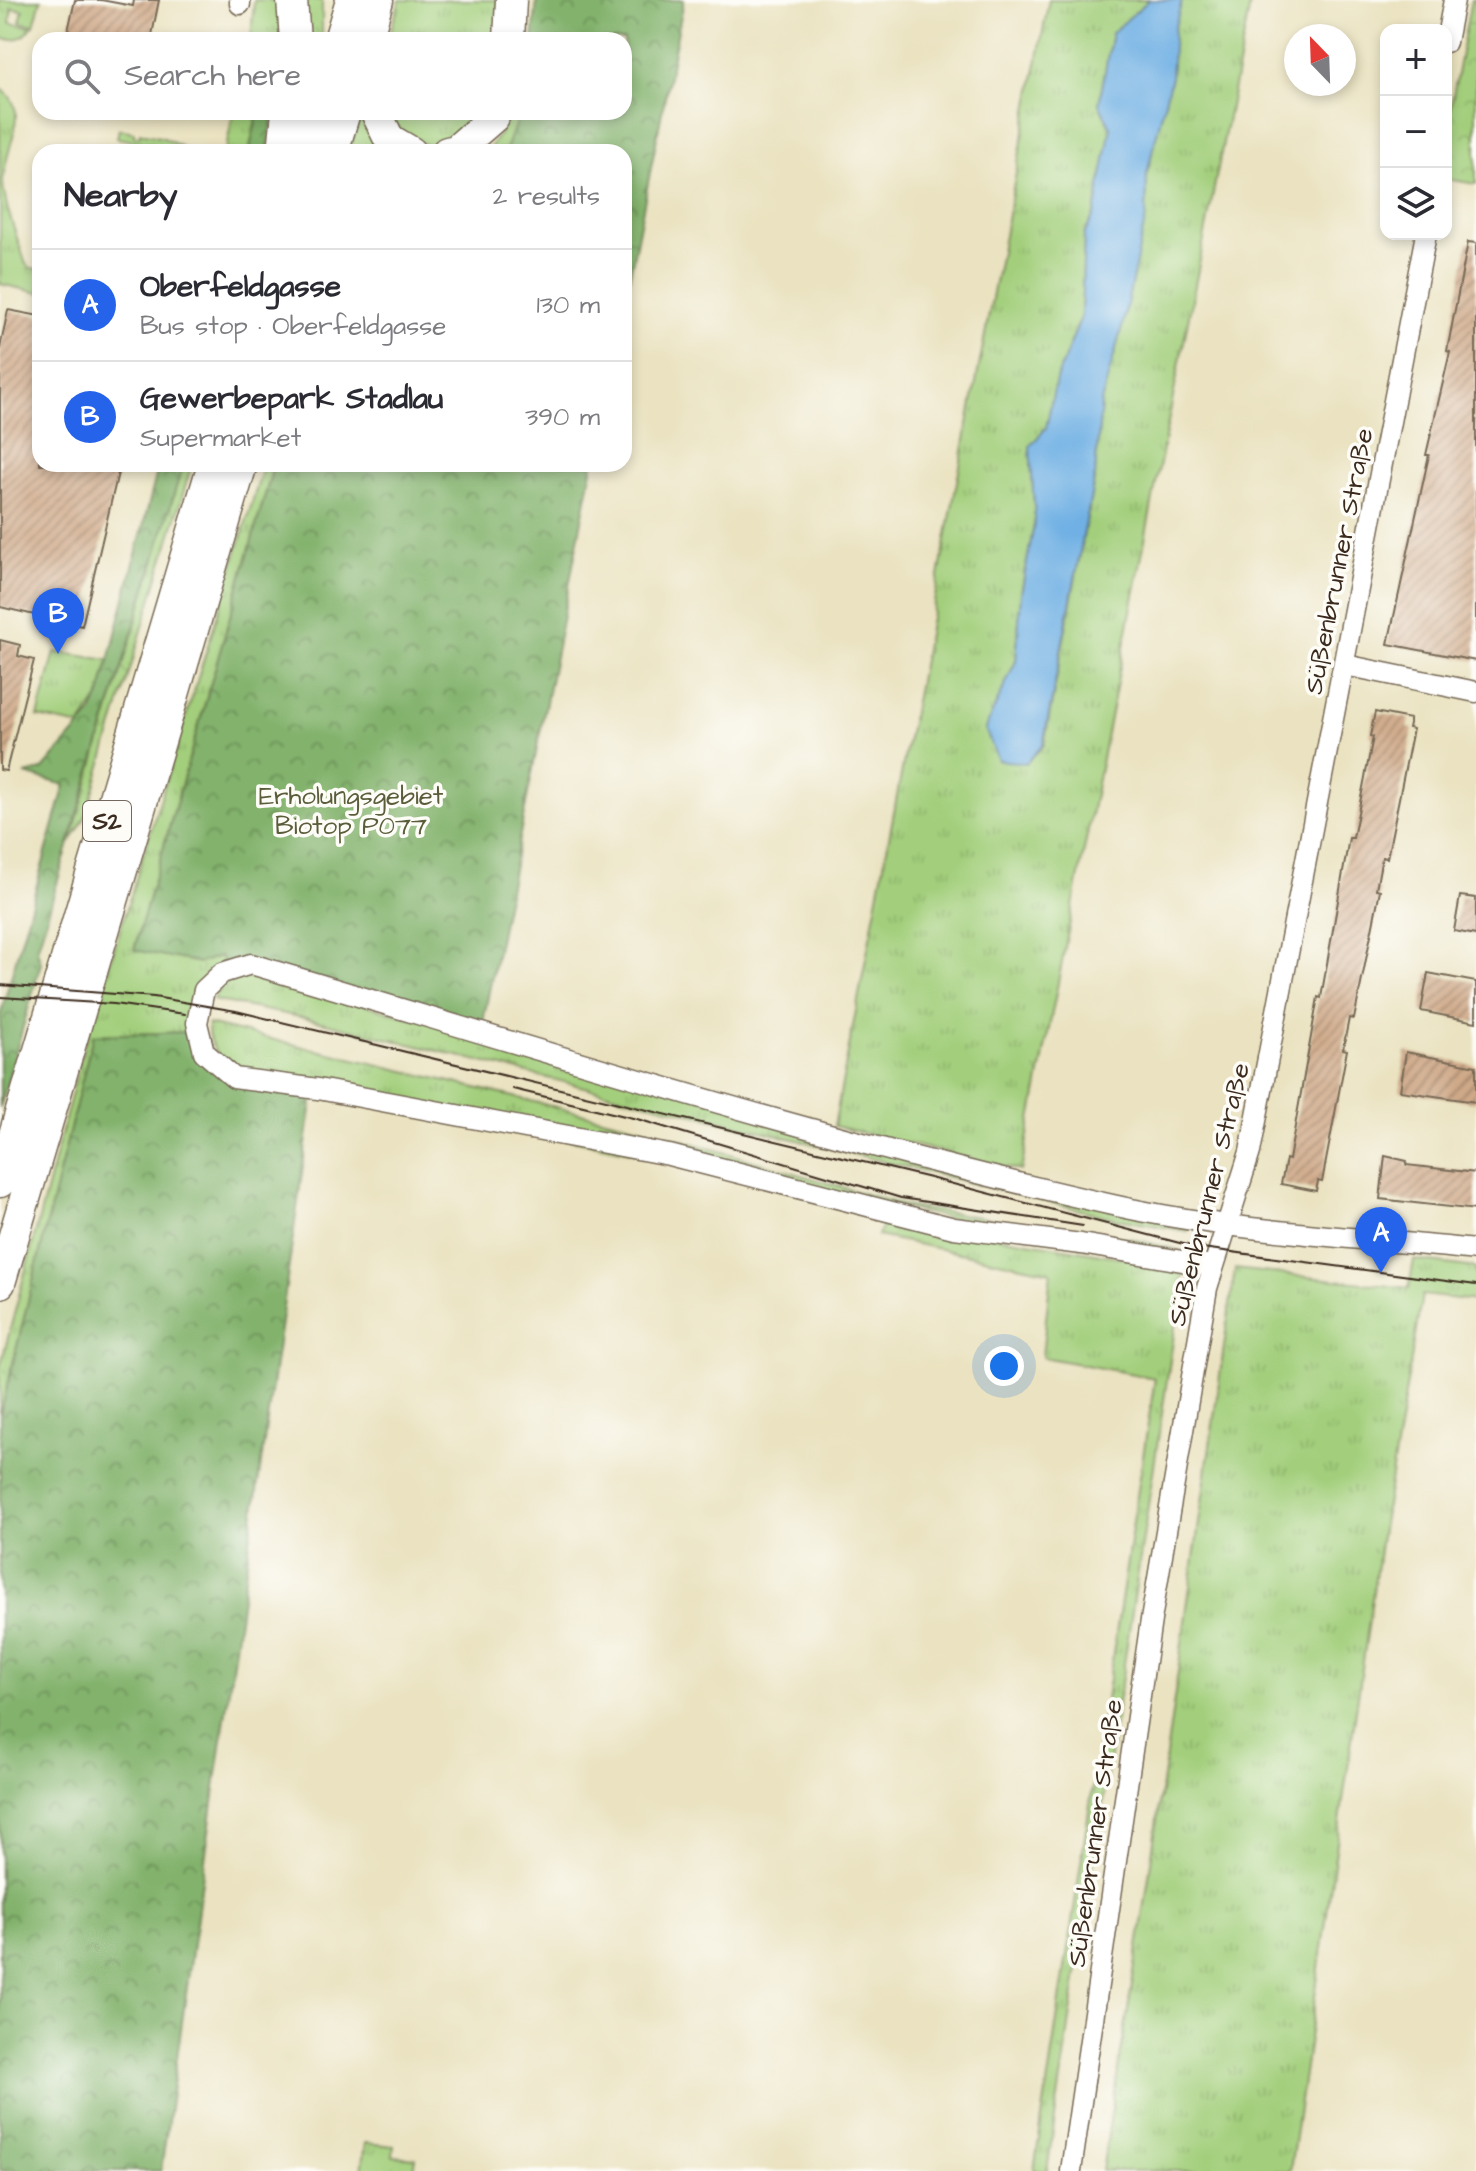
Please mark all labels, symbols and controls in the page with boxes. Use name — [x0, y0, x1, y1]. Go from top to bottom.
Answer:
north arrow — [1284, 24, 1356, 96]
map controls — [1380, 24, 1452, 240]
button: + — [1380, 24, 1452, 96]
search box — [32, 32, 632, 120]
icon: search — [60, 54, 104, 98]
text: Search here — [124, 55, 301, 97]
button: − — [1380, 96, 1452, 168]
button: layers — [1380, 168, 1452, 240]
text: Nearby — [64, 172, 178, 220]
text: 2 results — [492, 178, 600, 214]
text: Oberfeldgasse — [140, 266, 341, 308]
text: A — [82, 287, 98, 323]
text: 130 m — [536, 287, 600, 323]
text: Bus stop · Oberfeldgasse — [140, 308, 446, 344]
text: Gewerbepark Stadlau — [140, 378, 443, 420]
text: B — [81, 399, 99, 435]
text: 390 m — [525, 399, 600, 435]
text: Supermarket — [140, 420, 301, 456]
street label: Süßenbrunner Straße — [1296, 425, 1382, 697]
pin: B — [32, 588, 84, 654]
park label: Erholungsgebiet Biotop P077 — [259, 778, 444, 844]
road number: S2 — [83, 801, 131, 841]
street label: Süßenbrunner Straße — [1159, 1059, 1259, 1329]
pin: A — [1355, 1207, 1407, 1273]
your location — [984, 1346, 1024, 1386]
street label: Süßenbrunner Straße — [1058, 1697, 1132, 1969]

